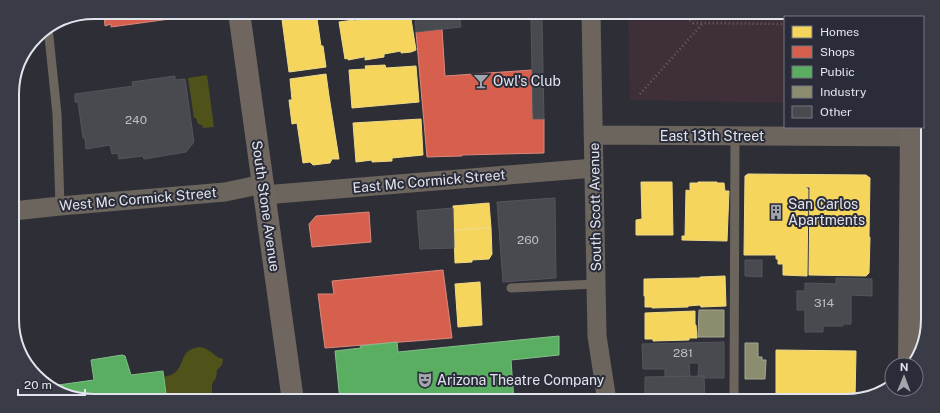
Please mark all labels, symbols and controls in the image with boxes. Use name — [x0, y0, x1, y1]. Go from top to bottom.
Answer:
legend — [784, 16, 924, 128]
text: Homes — [820, 25, 859, 39]
text: Shops — [820, 45, 855, 59]
text: Public — [820, 65, 855, 79]
bar icon: Owl's Club — [472, 72, 490, 90]
place label: Owl's Club — [493, 73, 561, 89]
text: Industry — [820, 85, 867, 99]
text: Other — [820, 105, 852, 119]
house number: 240 — [125, 113, 147, 127]
street label: East 13th Street — [660, 128, 764, 144]
street label: South Stone Avenue — [249, 140, 283, 273]
street label: South Scott Avenue — [586, 143, 604, 271]
street label: East Mc Cormick Street — [352, 166, 506, 196]
street label: West Mc Cormick Street — [59, 184, 217, 214]
place label: San Carlos Apartments — [788, 196, 865, 228]
building icon: San Carlos Apartments — [767, 203, 785, 221]
house number: 260 — [517, 233, 539, 247]
house number: 314 — [814, 296, 834, 310]
house number: 281 — [673, 346, 693, 360]
north arrow — [884, 357, 924, 397]
text: N — [900, 361, 909, 373]
scale bar — [18, 371, 85, 397]
theatre icon: Arizona Theatre Company — [416, 371, 434, 389]
place label: Arizona Theatre Company — [437, 372, 605, 388]
text: 20 m — [24, 378, 52, 392]

